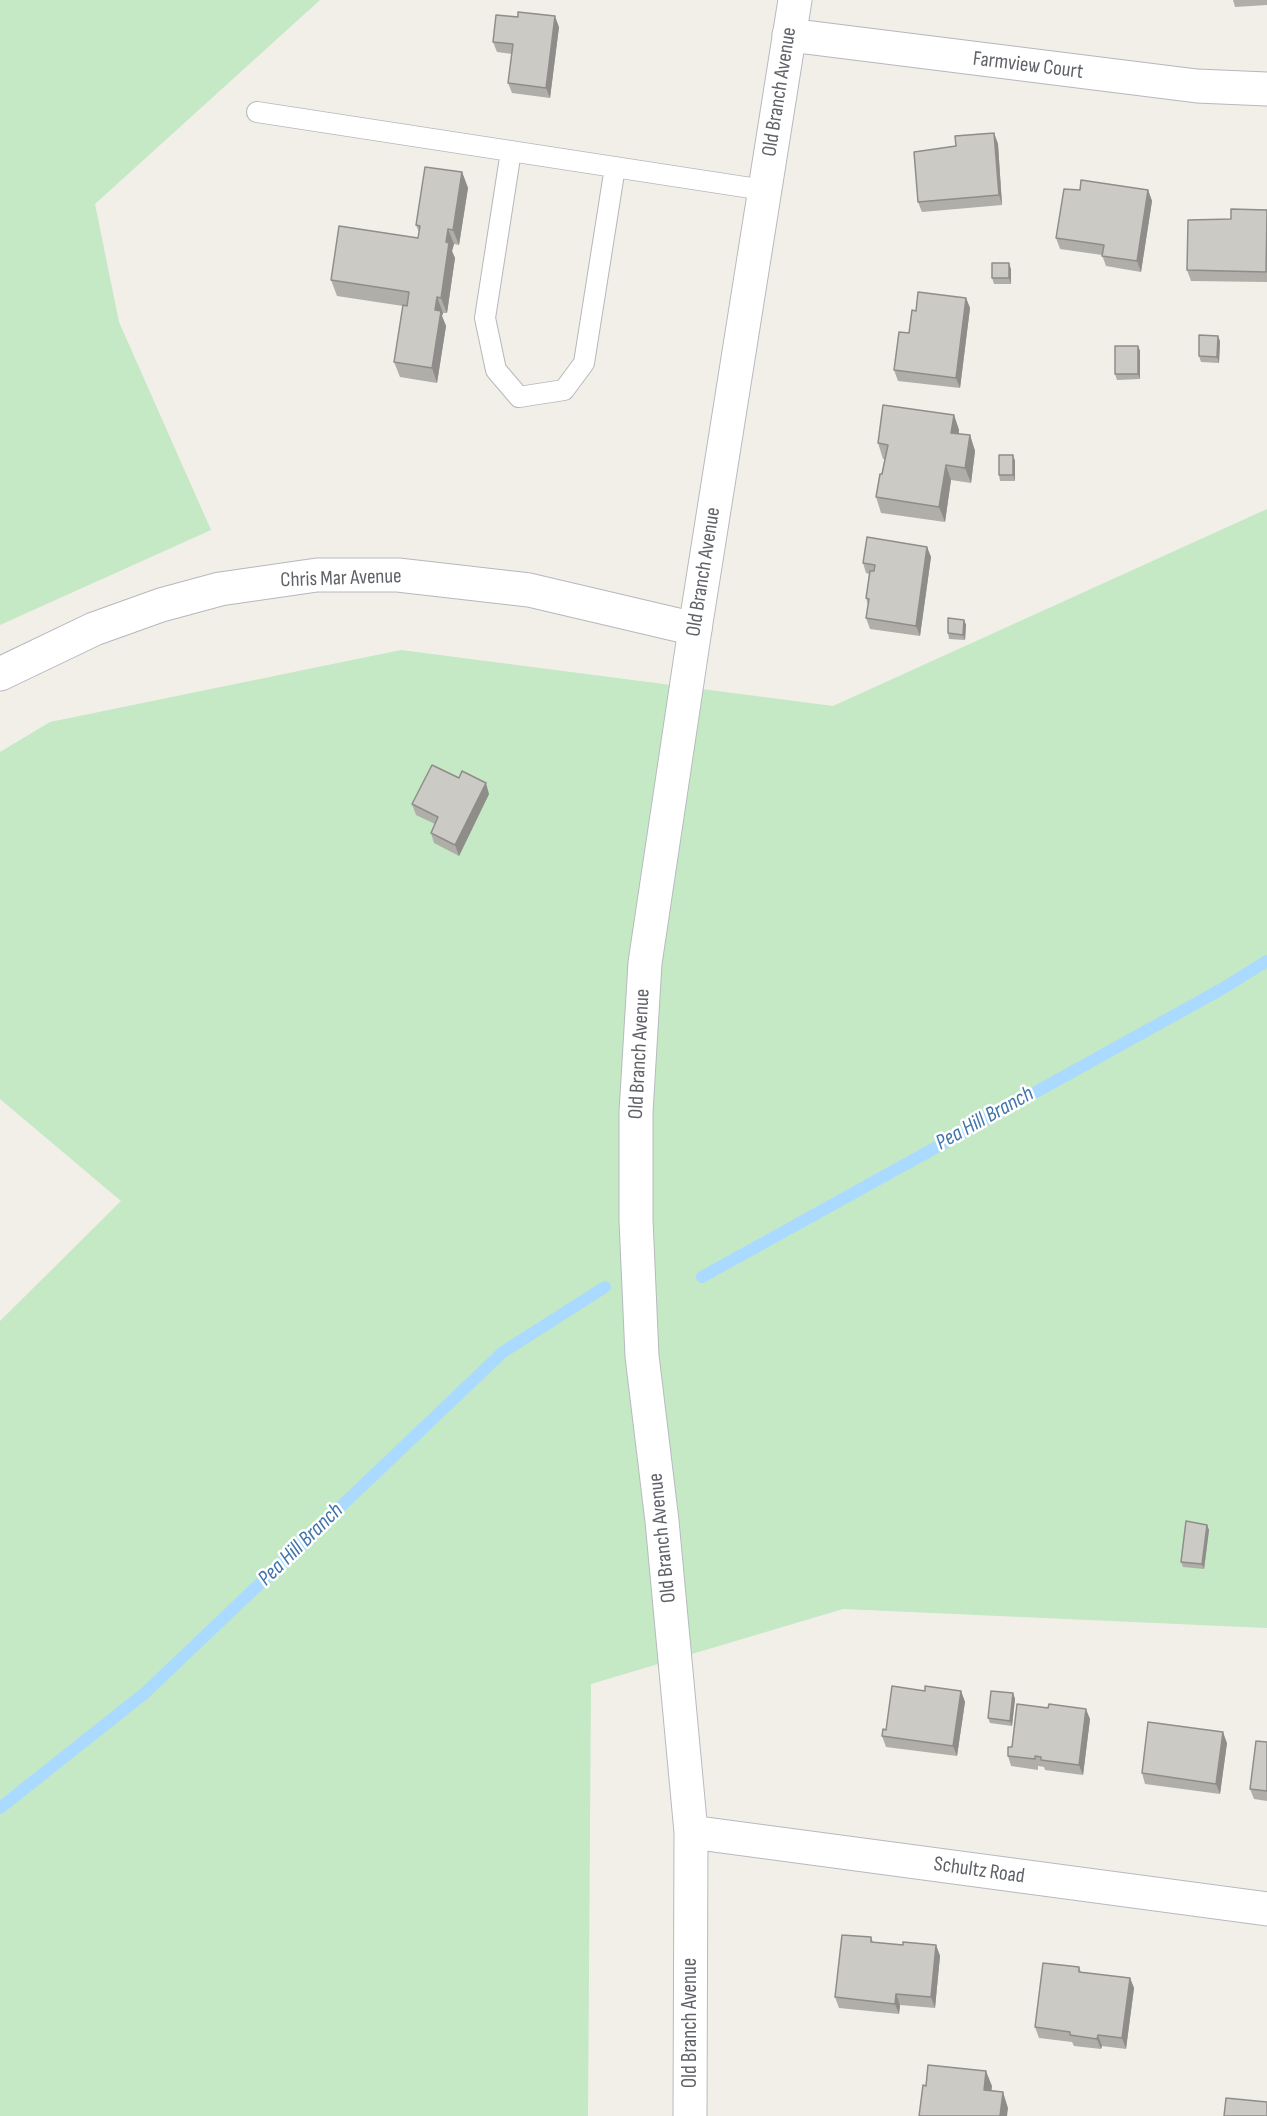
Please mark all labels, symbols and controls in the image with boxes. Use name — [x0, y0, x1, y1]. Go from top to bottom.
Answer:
street label: Old Branch Avenue — [757, 26, 803, 158]
street label: Farmview Court — [971, 47, 1085, 85]
street label: Old Branch Avenue — [681, 506, 727, 638]
street label: Chris Mar Avenue — [280, 564, 402, 594]
street label: Old Branch Avenue — [624, 988, 656, 1120]
water label: Pea Hill Branch — [931, 1081, 1039, 1157]
street label: Old Branch Avenue — [644, 1472, 682, 1604]
water label: Pea Hill Branch — [253, 1498, 349, 1592]
street label: Schultz Road — [932, 1852, 1026, 1890]
street label: Old Branch Avenue — [678, 1958, 704, 2088]

